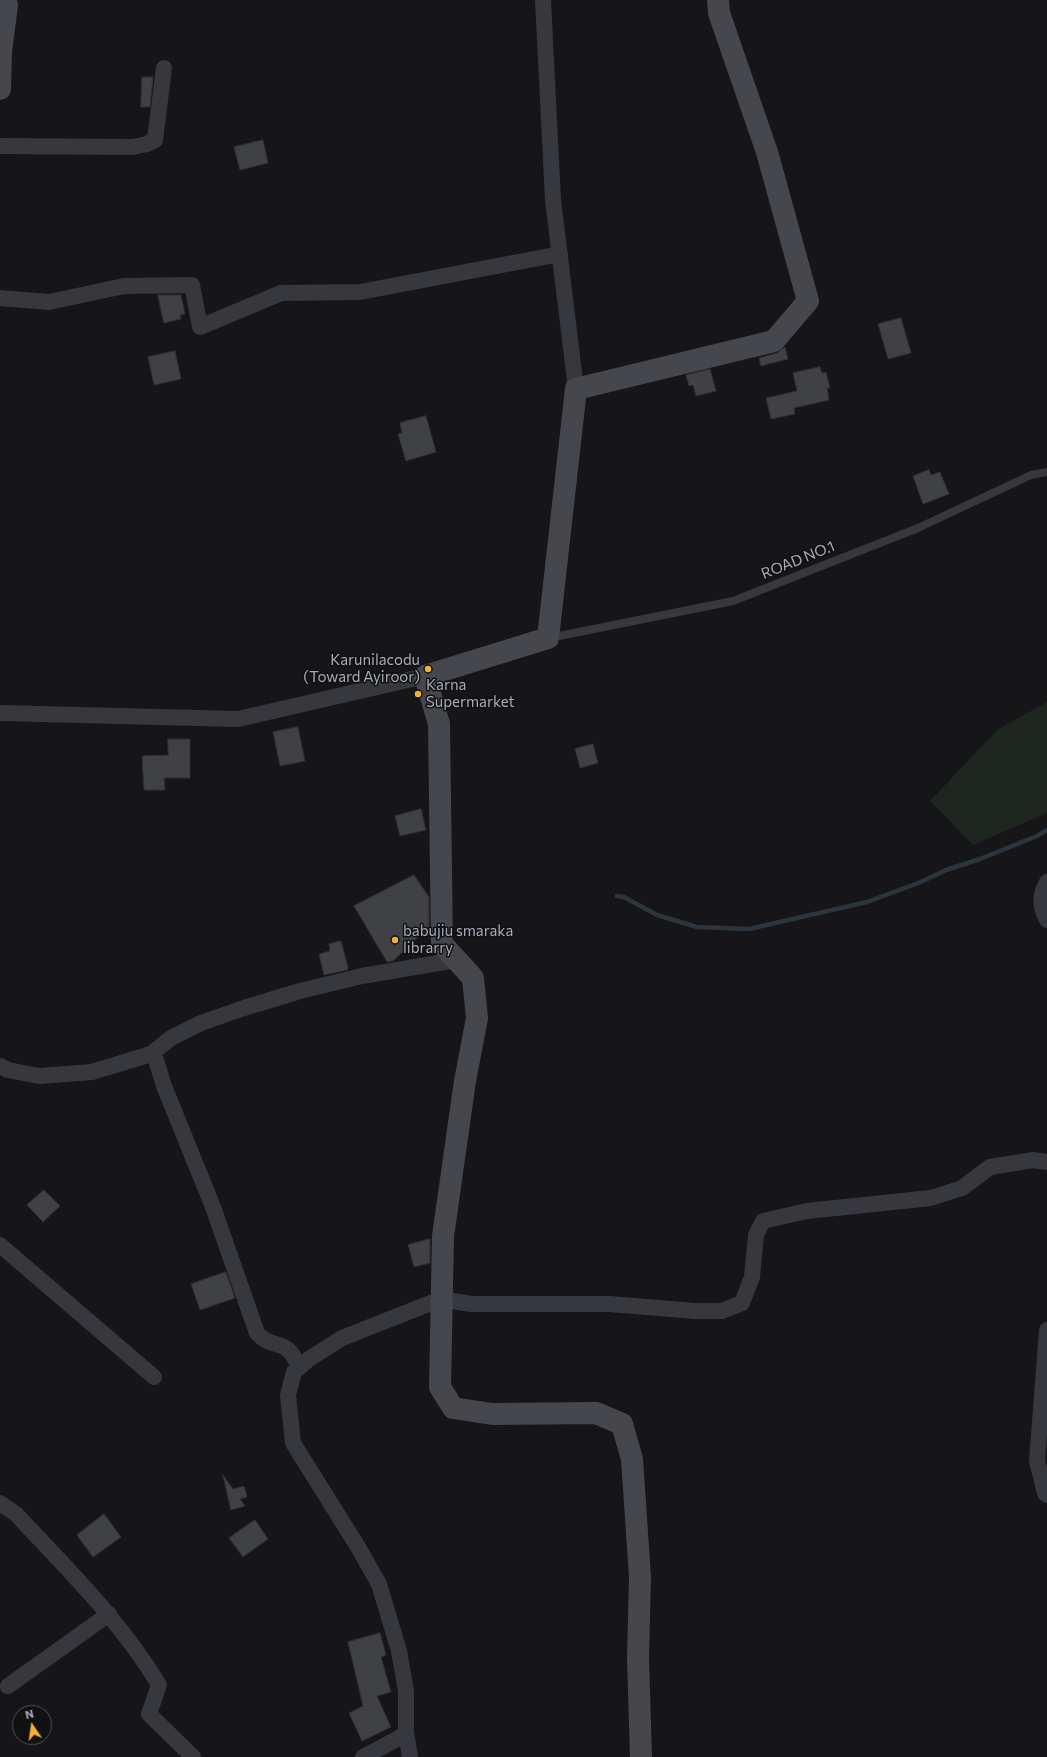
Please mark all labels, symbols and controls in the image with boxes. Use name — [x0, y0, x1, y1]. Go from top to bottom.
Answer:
street label: ROAD NO.1 — [759, 537, 837, 583]
place label: Karunilacodu (Toward Ayiroor) — [303, 651, 420, 686]
marker: Karunilacodu (Toward Ayiroor) — [423, 664, 433, 674]
place label: Karna Supermarket — [426, 676, 515, 711]
marker: Karna Supermarket — [413, 689, 423, 699]
place label: babujiu smaraka librarry — [403, 922, 513, 957]
marker: babujiu smaraka librarry — [390, 935, 400, 945]
north arrow — [12, 1705, 52, 1745]
text: N — [24, 1707, 35, 1721]

